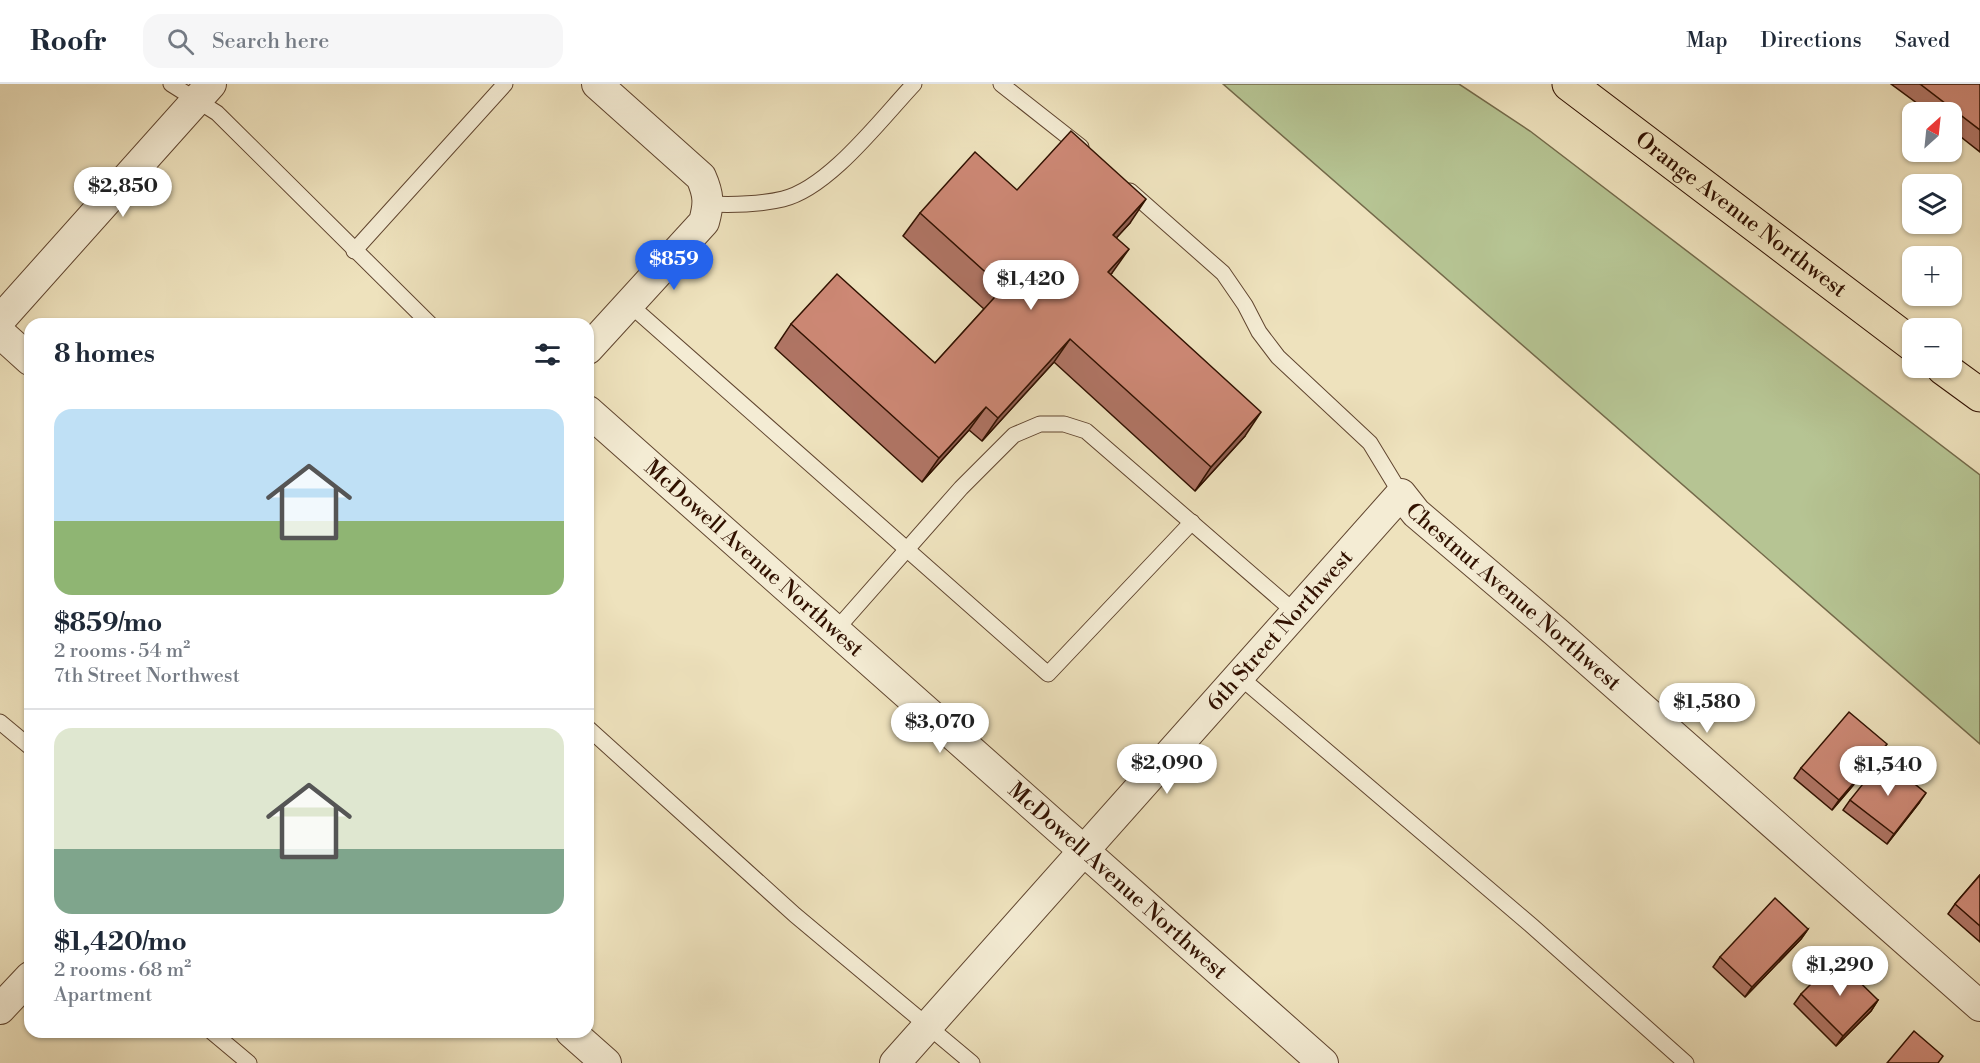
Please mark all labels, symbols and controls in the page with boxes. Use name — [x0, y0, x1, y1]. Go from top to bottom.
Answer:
search box — [143, 14, 563, 68]
text: Roofr — [30, 24, 107, 59]
icon: search — [164, 25, 197, 58]
text: Search here — [212, 28, 329, 55]
text: Map — [1686, 28, 1728, 54]
text: Directions — [1761, 28, 1862, 54]
text: Saved — [1895, 28, 1950, 54]
north arrow — [1902, 102, 1962, 162]
map controls — [1902, 102, 1962, 378]
street label: Orange Avenue Northwest — [1630, 126, 1852, 303]
pin: $2,850 — [74, 167, 172, 218]
text: $2,850 — [88, 174, 158, 199]
button: layers — [1902, 174, 1962, 234]
pin: $859 — [638, 240, 710, 291]
button: + — [1902, 246, 1962, 306]
text: $859 — [649, 247, 699, 272]
pin: $1,420 — [982, 260, 1080, 311]
text: $1,420 — [997, 267, 1065, 292]
button: − — [1902, 318, 1962, 378]
text: 8 homes — [54, 338, 155, 370]
icon: filters — [531, 338, 564, 371]
icon: home — [255, 448, 363, 556]
street label: McDowell Avenue Northwest — [639, 454, 869, 663]
street label: Chestnut Avenue Northwest — [1400, 497, 1627, 697]
street label: 6th Street Northwest — [1201, 544, 1359, 717]
text: $859/mo — [54, 607, 162, 639]
text: 2 rooms · 54 m² — [54, 639, 190, 664]
text: 7th Street Northwest — [54, 664, 240, 689]
pin: $1,580 — [1658, 683, 1756, 734]
text: $1,580 — [1673, 690, 1741, 715]
pin: $3,070 — [891, 703, 989, 754]
text: $3,070 — [905, 710, 975, 735]
pin: $2,090 — [1118, 744, 1216, 795]
pin: $1,540 — [1839, 746, 1937, 797]
text: $2,090 — [1131, 751, 1203, 776]
text: $1,540 — [1854, 753, 1922, 778]
icon: home — [255, 767, 363, 875]
street label: McDowell Avenue Northwest — [1002, 777, 1233, 985]
text: $1,420/mo — [54, 926, 187, 958]
pin: $1,290 — [1791, 946, 1889, 997]
text: $1,290 — [1806, 953, 1874, 978]
text: 2 rooms · 68 m² — [54, 958, 191, 983]
text: Apartment — [54, 983, 152, 1008]

